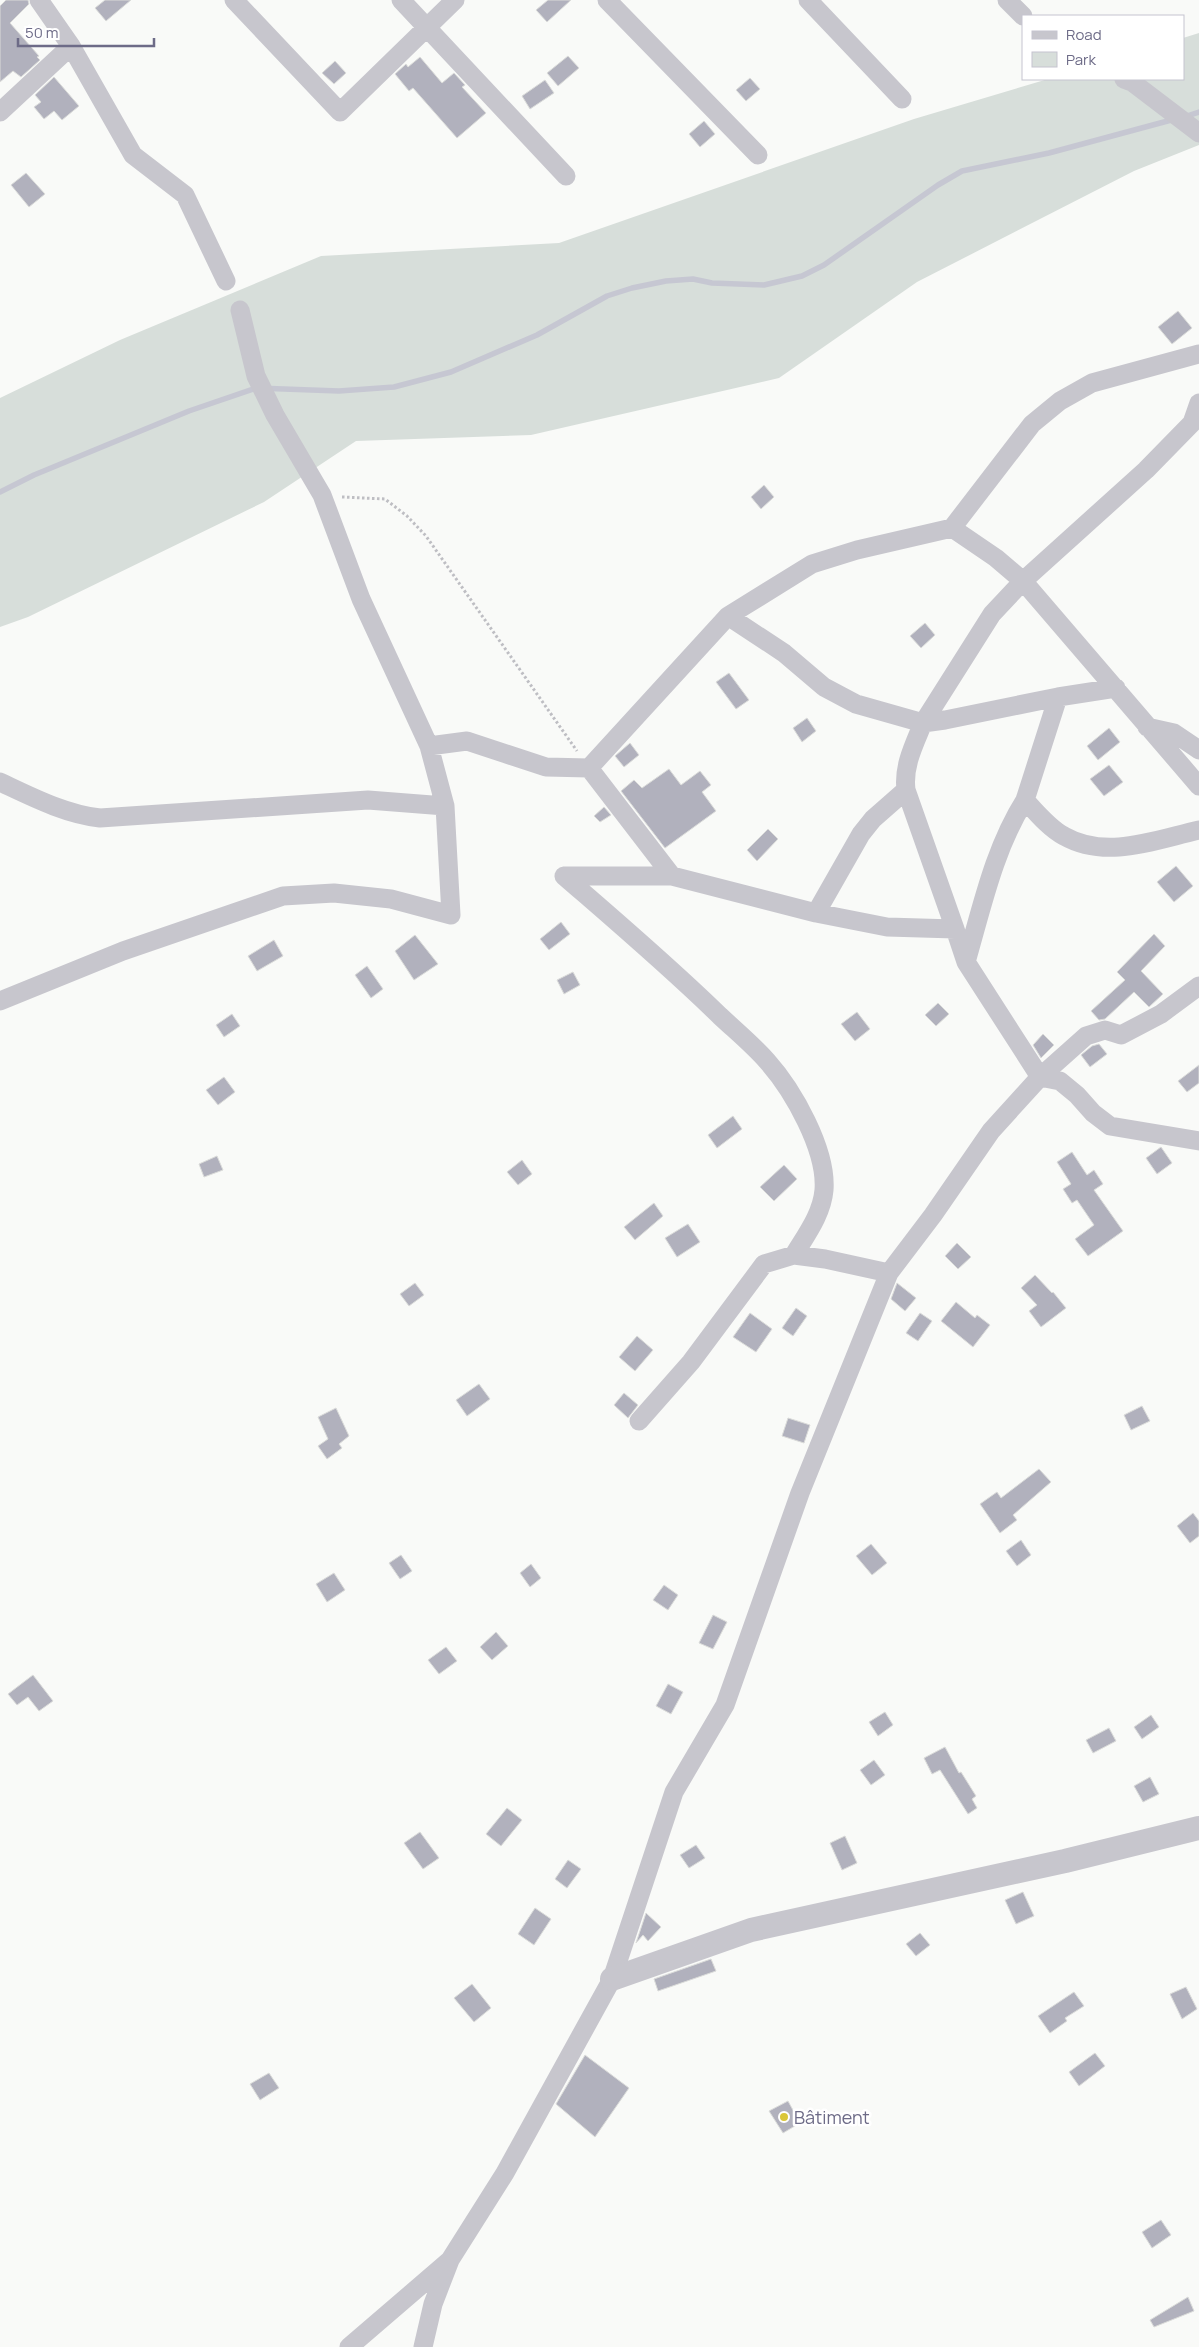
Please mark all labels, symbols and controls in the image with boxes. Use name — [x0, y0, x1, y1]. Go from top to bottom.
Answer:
scale bar — [18, 15, 154, 47]
legend — [1022, 15, 1184, 80]
text: 50 m — [25, 22, 59, 43]
text: Road — [1066, 24, 1102, 45]
text: Park — [1066, 49, 1096, 70]
place label: Bâtiment — [794, 2105, 870, 2129]
marker: Bâtiment — [778, 2111, 790, 2123]

